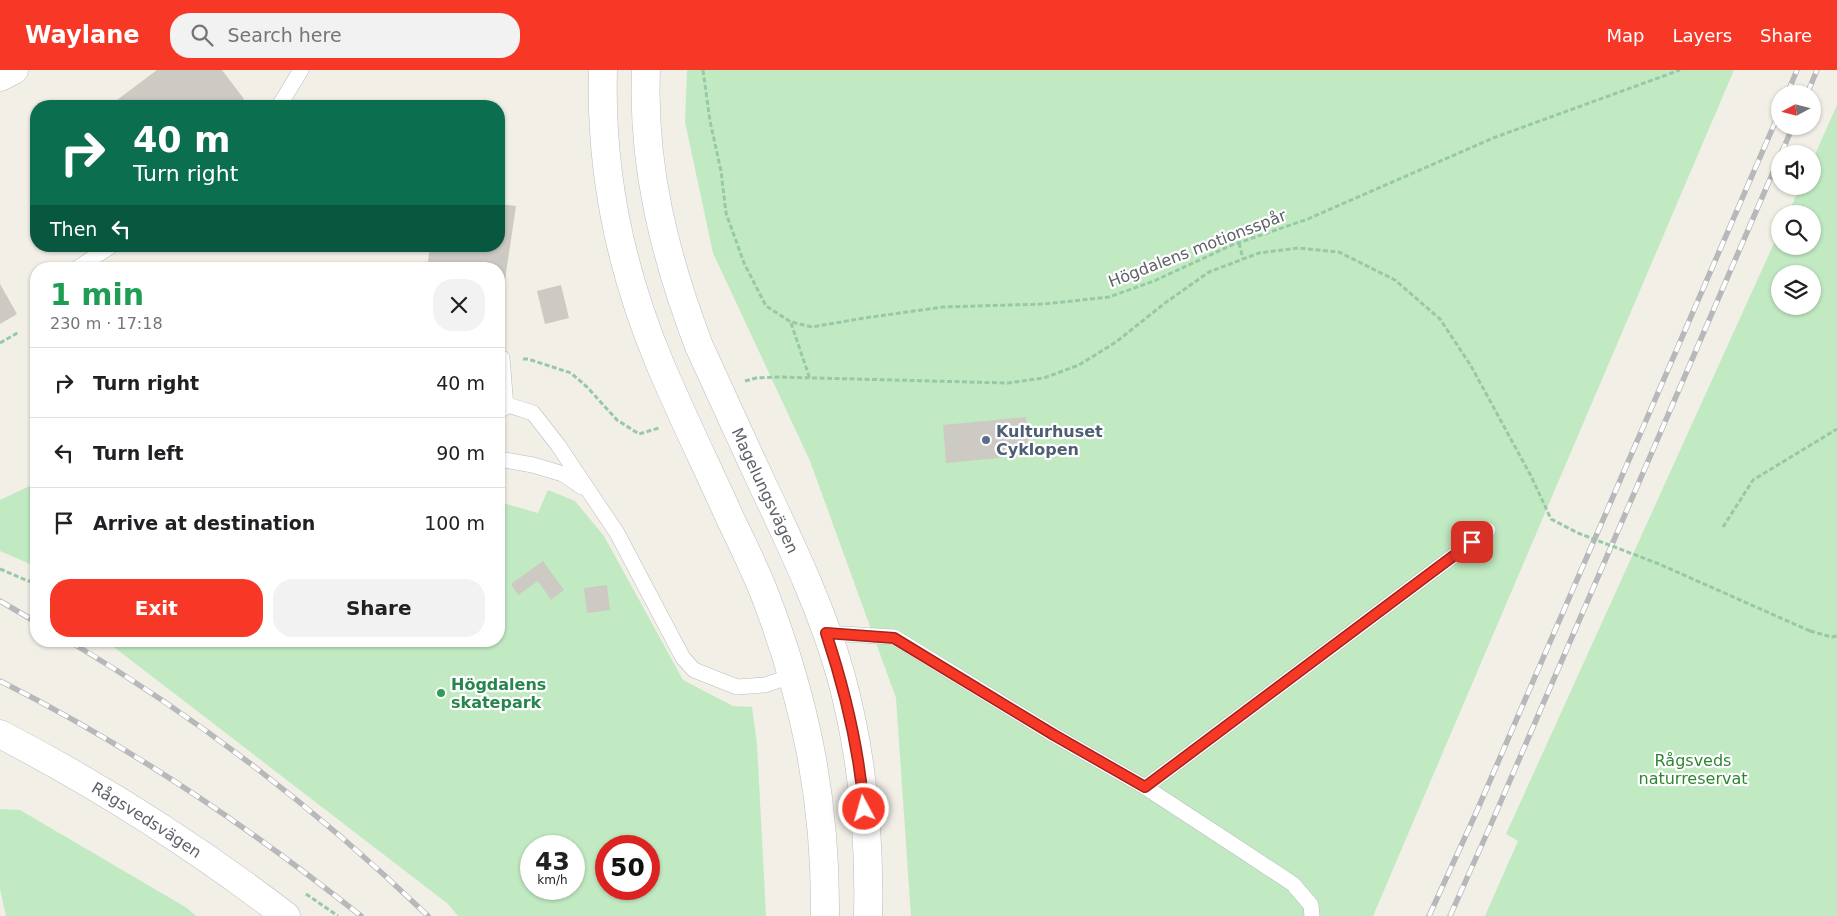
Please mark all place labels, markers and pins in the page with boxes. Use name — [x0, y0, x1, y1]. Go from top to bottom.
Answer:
place label: Kulturhuset Cyklopen — [996, 422, 1103, 459]
marker: Kulturhuset Cyklopen — [980, 434, 992, 446]
pin — [1451, 521, 1493, 563]
place label: Högdalens skatepark — [451, 675, 546, 712]
marker: Högdalens skatepark — [435, 687, 447, 699]

